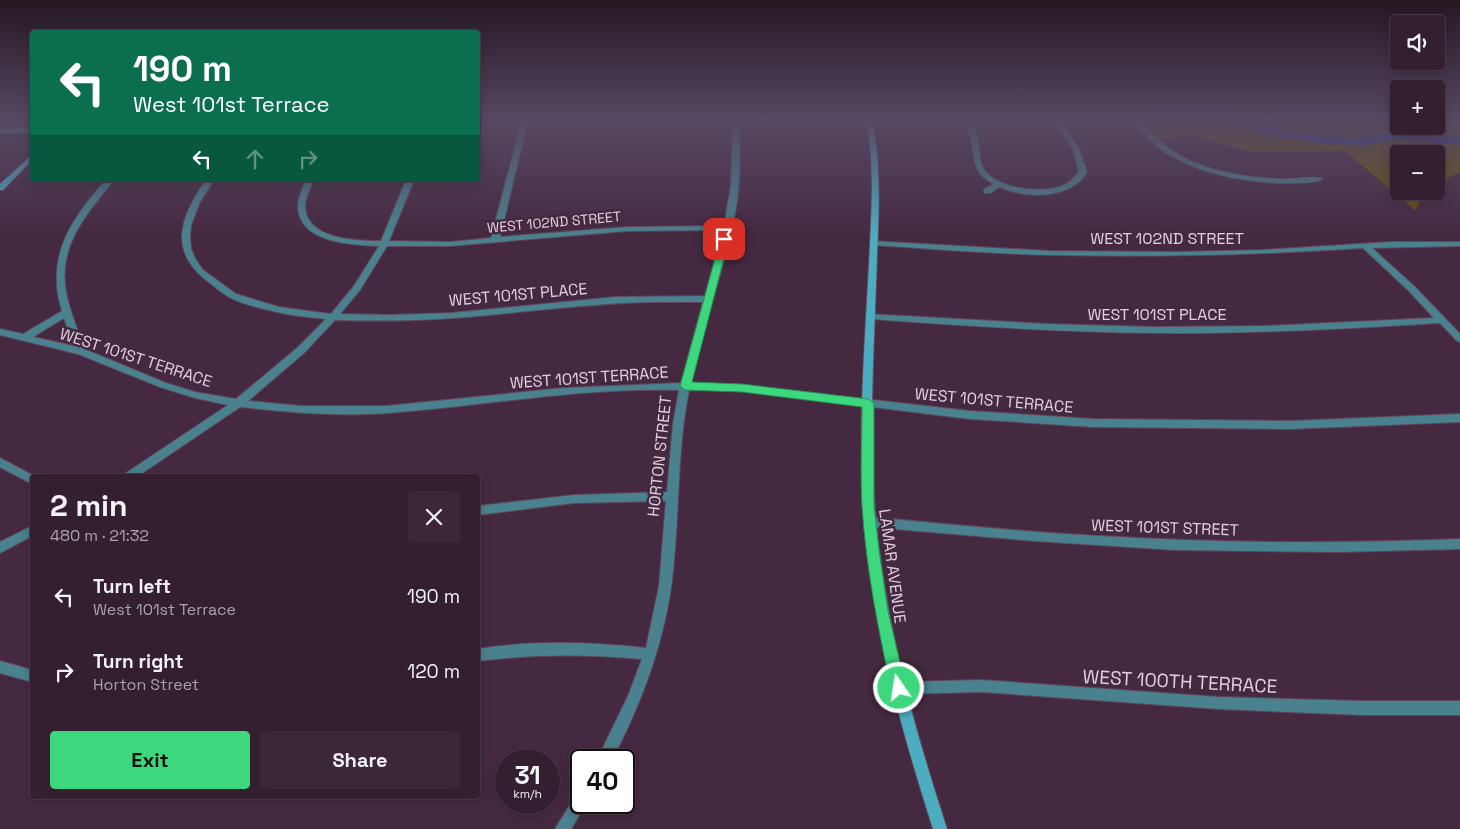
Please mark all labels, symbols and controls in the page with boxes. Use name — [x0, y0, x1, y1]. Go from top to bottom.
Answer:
map controls — [1390, 15, 1445, 200]
button: sound — [1390, 15, 1445, 70]
text: 190 m — [133, 47, 232, 91]
icon: left — [50, 50, 115, 115]
button: + — [1390, 80, 1445, 135]
text: West 101st Terrace — [133, 90, 330, 118]
icon: left — [188, 145, 216, 173]
icon: ahead — [241, 145, 269, 173]
icon: right — [294, 145, 322, 173]
button: − — [1390, 145, 1445, 200]
street label: WEST 102ND STREET — [486, 207, 622, 237]
pin — [703, 218, 745, 260]
icon: arrive — [710, 225, 738, 253]
street label: WEST 102ND STREET — [1090, 228, 1244, 249]
street label: WEST 101ST PLACE — [448, 278, 588, 311]
street label: WEST 101ST PLACE — [1087, 304, 1227, 325]
street label: WEST 101ST TERRACE — [57, 323, 215, 392]
street label: WEST 101ST TERRACE — [509, 361, 669, 394]
street label: WEST 101ST TERRACE — [914, 383, 1074, 418]
street label: HORTON STREET — [643, 394, 676, 518]
text: 2 min — [50, 486, 128, 525]
button: close — [408, 491, 460, 543]
street label: LAMAR AVENUE — [874, 508, 911, 625]
street label: WEST 101ST STREET — [1091, 514, 1239, 541]
text: 480 m · 21:32 — [50, 525, 149, 546]
text: Turn left — [93, 574, 171, 599]
icon: left — [50, 583, 78, 611]
text: 190 m — [407, 584, 460, 609]
text: West 101st Terrace — [93, 599, 236, 620]
text: Turn right — [93, 649, 183, 674]
icon: right — [50, 658, 78, 686]
text: 120 m — [407, 659, 460, 684]
position arrow — [872, 661, 924, 713]
street label: WEST 100TH TERRACE — [1082, 664, 1278, 699]
text: Horton Street — [93, 674, 199, 695]
button: Exit — [50, 731, 250, 789]
button: Share — [260, 731, 460, 789]
speed limit sign: 40 — [570, 749, 635, 814]
text: 31 — [514, 759, 541, 791]
text: km/h — [513, 786, 542, 802]

